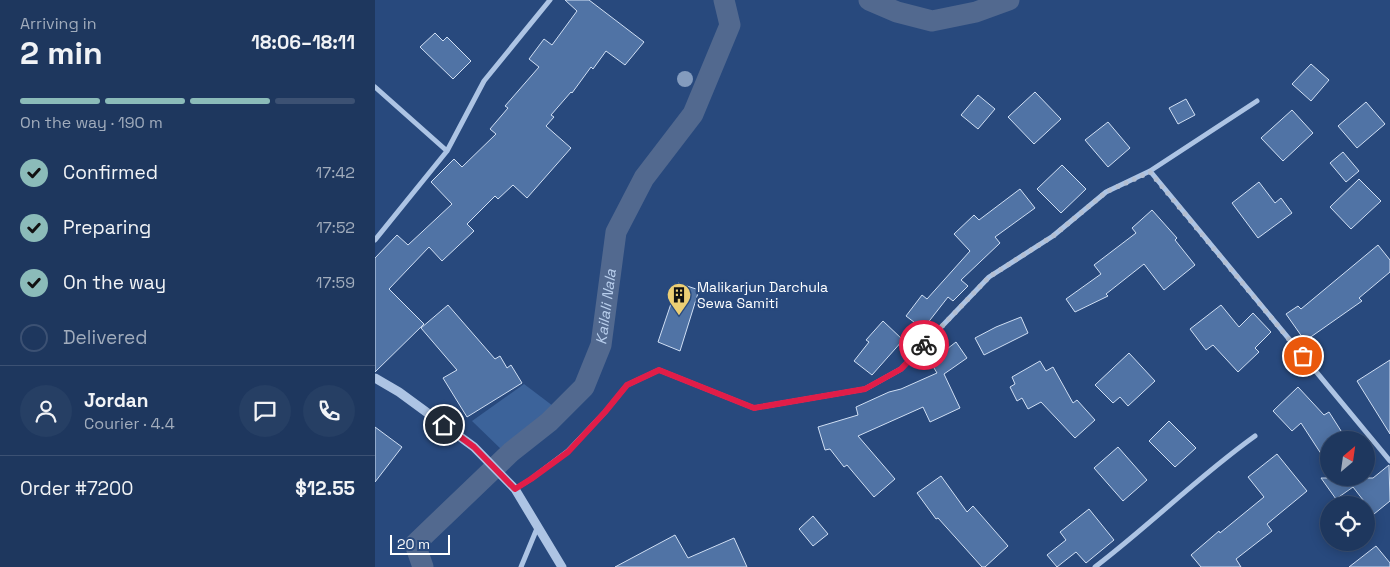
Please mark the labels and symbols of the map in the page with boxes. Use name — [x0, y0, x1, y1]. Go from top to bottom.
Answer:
water label: Kailali Nala — [591, 268, 620, 346]
place label: Malikarjun Darchula Sewa Samiti — [697, 278, 828, 312]
building icon: Malikarjun Darchula Sewa Samiti — [666, 282, 692, 316]
courier — [899, 320, 949, 370]
pin — [1282, 335, 1324, 377]
pin — [423, 404, 465, 446]
north arrow — [1320, 431, 1375, 486]
scale bar — [390, 532, 450, 555]

